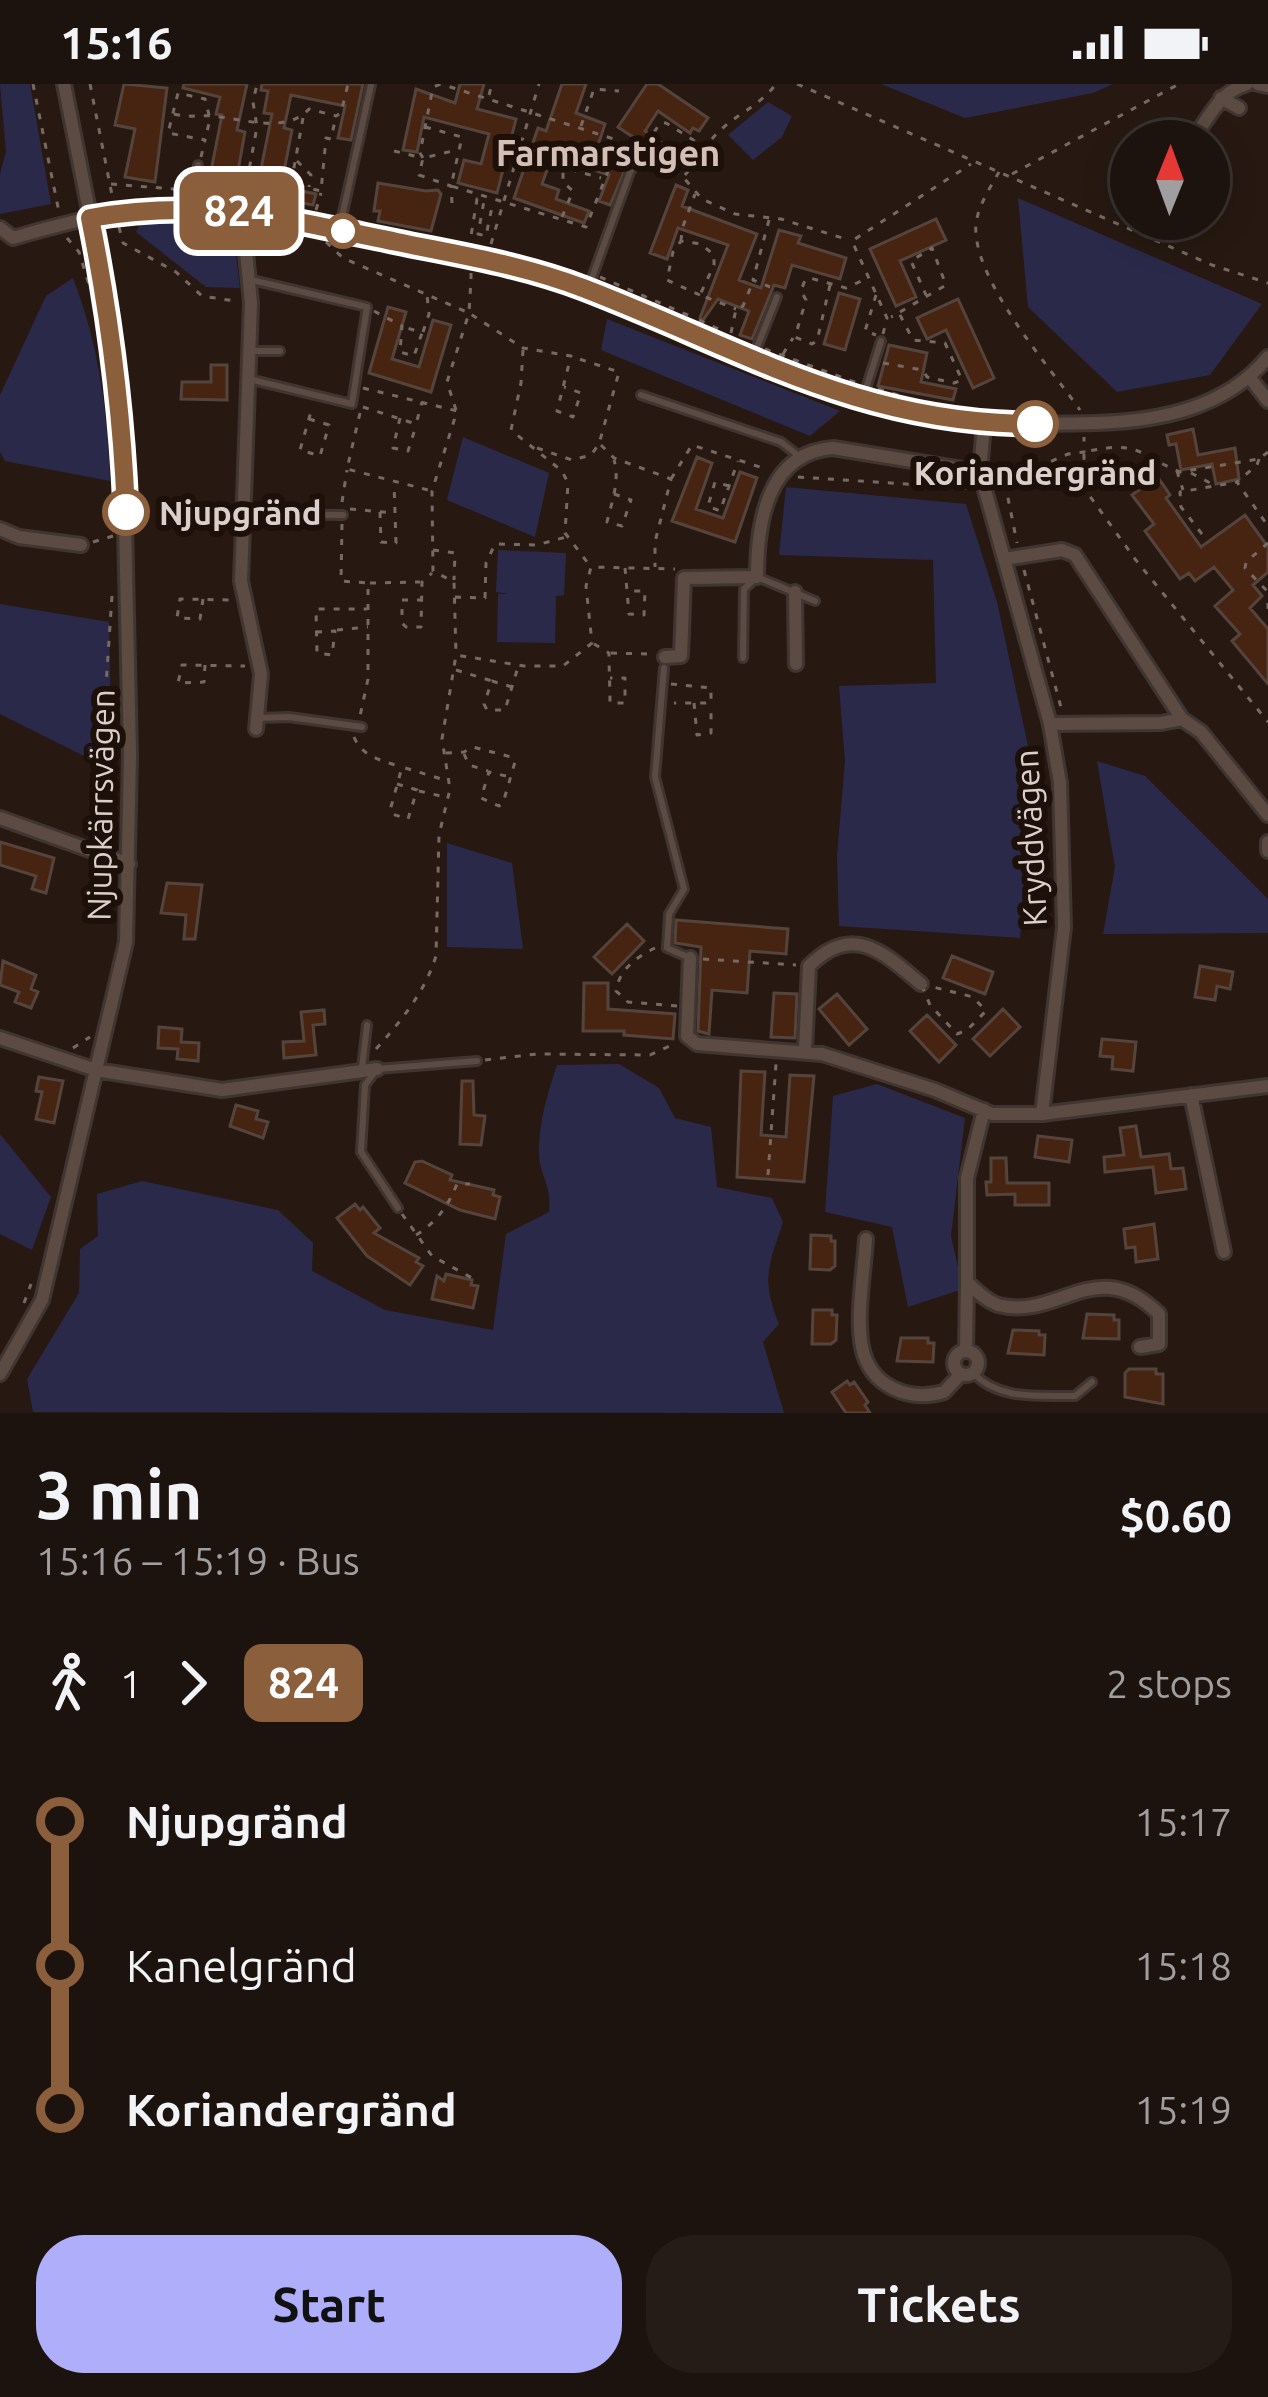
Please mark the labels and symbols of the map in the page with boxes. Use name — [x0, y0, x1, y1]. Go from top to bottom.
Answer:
north arrow — [1110, 120, 1230, 240]
district label: Farmarstigen — [496, 132, 720, 173]
line badge: 824 — [170, 172, 308, 250]
unlabelled marker — [327, 215, 359, 247]
marker: Koriandergränd — [1013, 402, 1057, 446]
place label: Koriandergränd — [914, 454, 1156, 491]
marker: Njupgränd — [104, 490, 148, 534]
place label: Njupgränd — [159, 494, 322, 531]
street label: Njupkärrsvägen — [79, 689, 121, 921]
street label: Kryddvägen — [1007, 749, 1053, 927]

